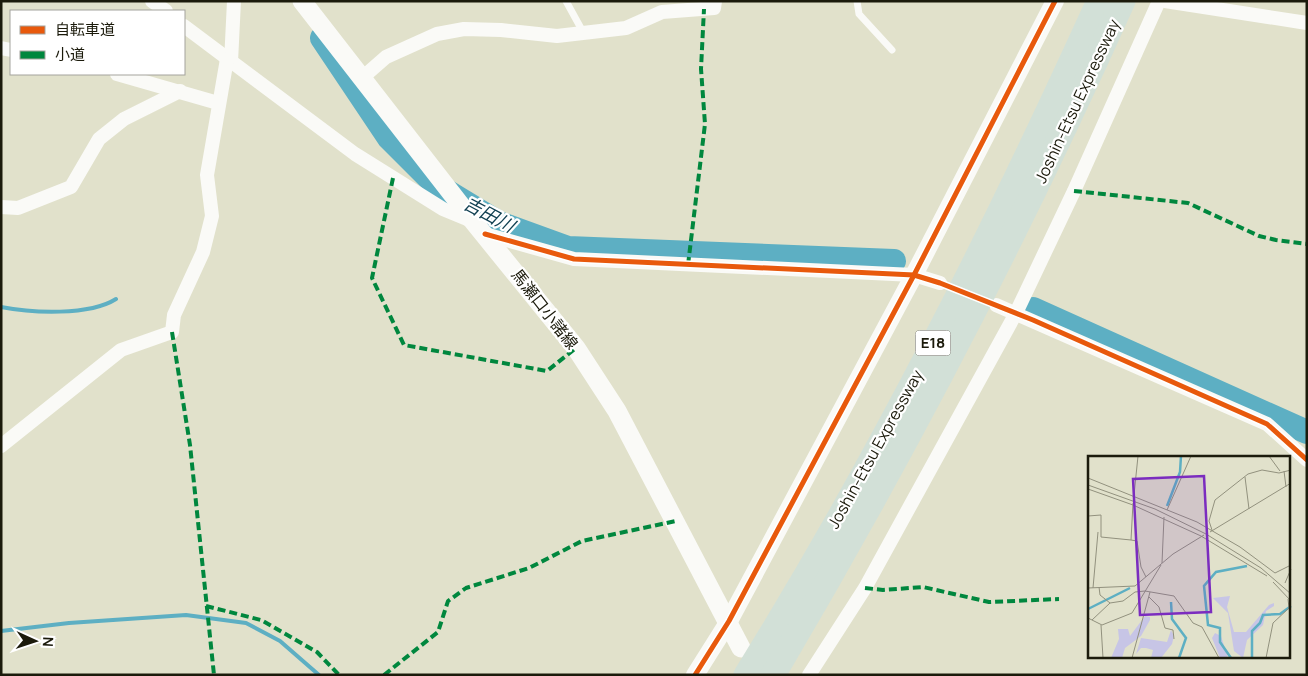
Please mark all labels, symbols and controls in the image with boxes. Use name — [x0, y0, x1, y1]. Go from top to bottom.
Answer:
legend — [10, 10, 185, 75]
street label: Joshin-Etsu Expressway — [1029, 15, 1125, 186]
text: 自転車道 — [55, 19, 115, 40]
text: 小道 — [55, 44, 85, 65]
water label: 吉田川 — [460, 191, 521, 238]
street label: 馬瀬口小諸線 — [507, 264, 583, 354]
road number: E18 — [916, 330, 950, 356]
street label: Joshin-Etsu Expressway — [822, 365, 928, 532]
inset map — [1088, 456, 1290, 658]
north arrow — [10, 616, 60, 666]
text: N — [39, 636, 58, 647]

